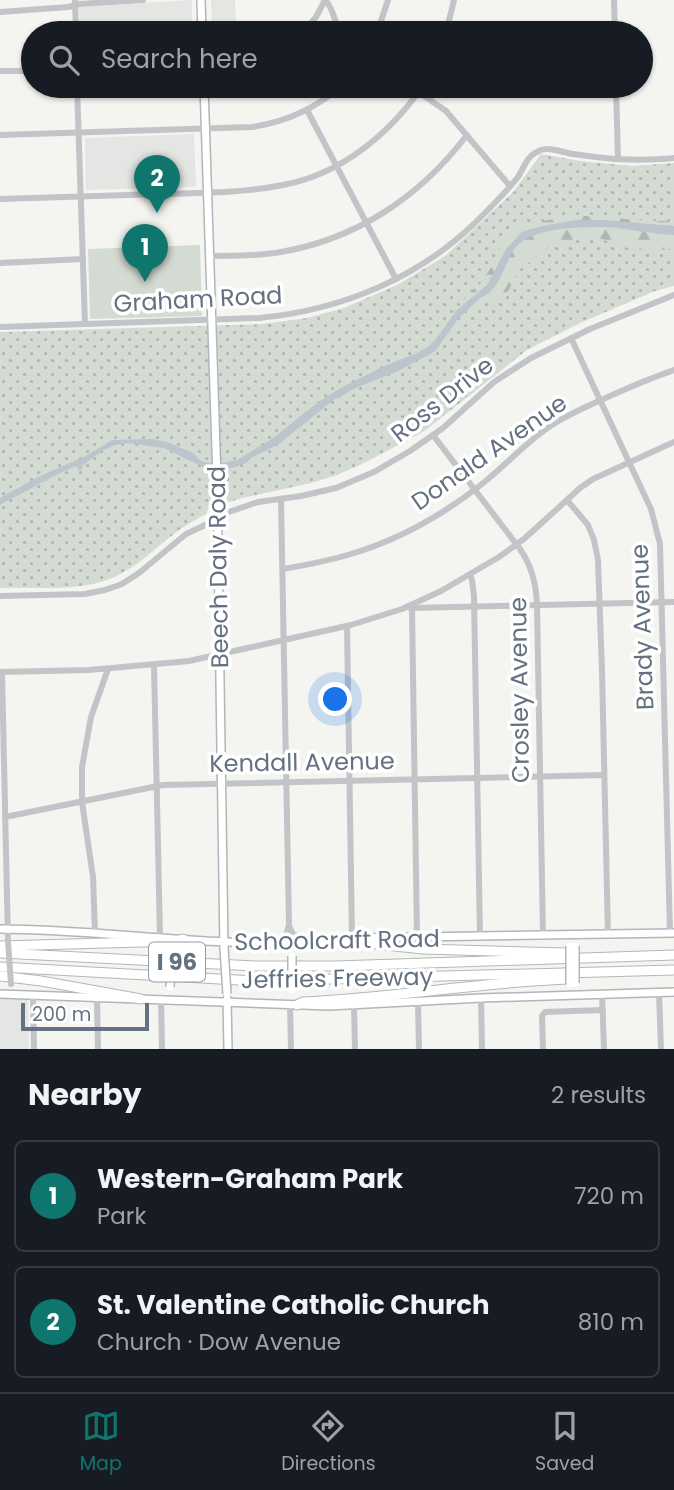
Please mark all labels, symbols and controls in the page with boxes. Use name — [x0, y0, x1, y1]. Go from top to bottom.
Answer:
search box — [21, 21, 653, 98]
icon: search — [45, 41, 83, 79]
text: Search here — [101, 41, 258, 77]
pin: 2 — [134, 155, 180, 213]
pin: 1 — [122, 224, 168, 282]
street label: Graham Road — [113, 278, 283, 320]
street label: Ross Drive — [384, 349, 500, 449]
street label: Donald Avenue — [405, 386, 573, 518]
street label: Beech Daly Road — [200, 466, 236, 668]
street label: Brady Avenue — [623, 543, 661, 711]
street label: Crosley Avenue — [501, 597, 537, 783]
your location — [318, 682, 352, 716]
street label: Kendall Avenue — [209, 744, 395, 780]
street label: Schoolcraft Road — [234, 922, 440, 958]
road number: I 96 — [149, 942, 205, 981]
street label: Jeffries Freeway — [241, 960, 434, 996]
scale bar — [21, 1000, 149, 1032]
text: 200 m — [32, 1001, 91, 1028]
text: Nearby — [28, 1073, 142, 1116]
text: 2 results — [551, 1079, 646, 1111]
text: Western-Graham Park — [97, 1161, 403, 1197]
text: 1 — [49, 1180, 57, 1212]
text: 720 m — [574, 1180, 644, 1212]
text: Park — [97, 1200, 146, 1232]
text: St. Valentine Catholic Church — [97, 1287, 489, 1323]
text: 2 — [46, 1306, 60, 1338]
text: 810 m — [578, 1306, 644, 1338]
text: Church · Dow Avenue — [97, 1326, 341, 1358]
tab: Map — [80, 1407, 122, 1478]
tab: Directions — [281, 1407, 376, 1478]
tab: Saved — [535, 1407, 594, 1478]

